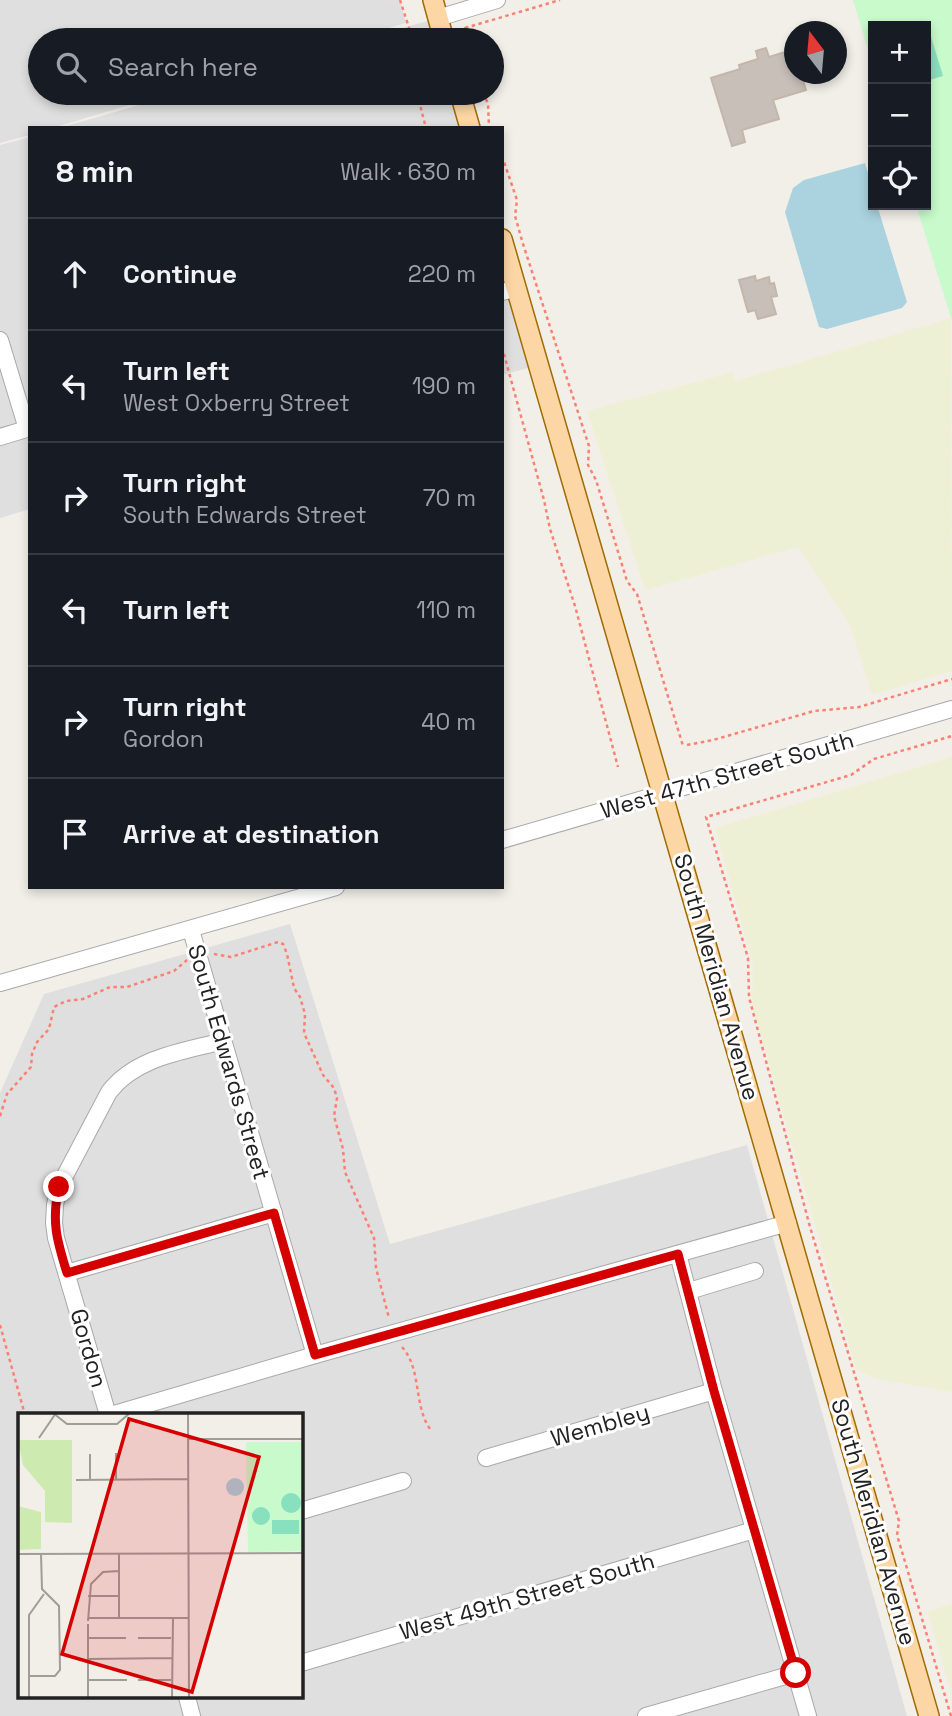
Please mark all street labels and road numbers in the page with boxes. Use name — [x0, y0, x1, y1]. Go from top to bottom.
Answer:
street label: West 47th Street South — [597, 724, 857, 826]
street label: South Meridian Avenue — [667, 850, 767, 1104]
street label: South Edwards Street — [181, 941, 277, 1183]
street label: Gordon — [63, 1305, 115, 1391]
street label: South Meridian Avenue — [824, 1395, 924, 1649]
street label: Wembley — [547, 1397, 653, 1453]
street label: West 49th Street South — [396, 1545, 658, 1647]

